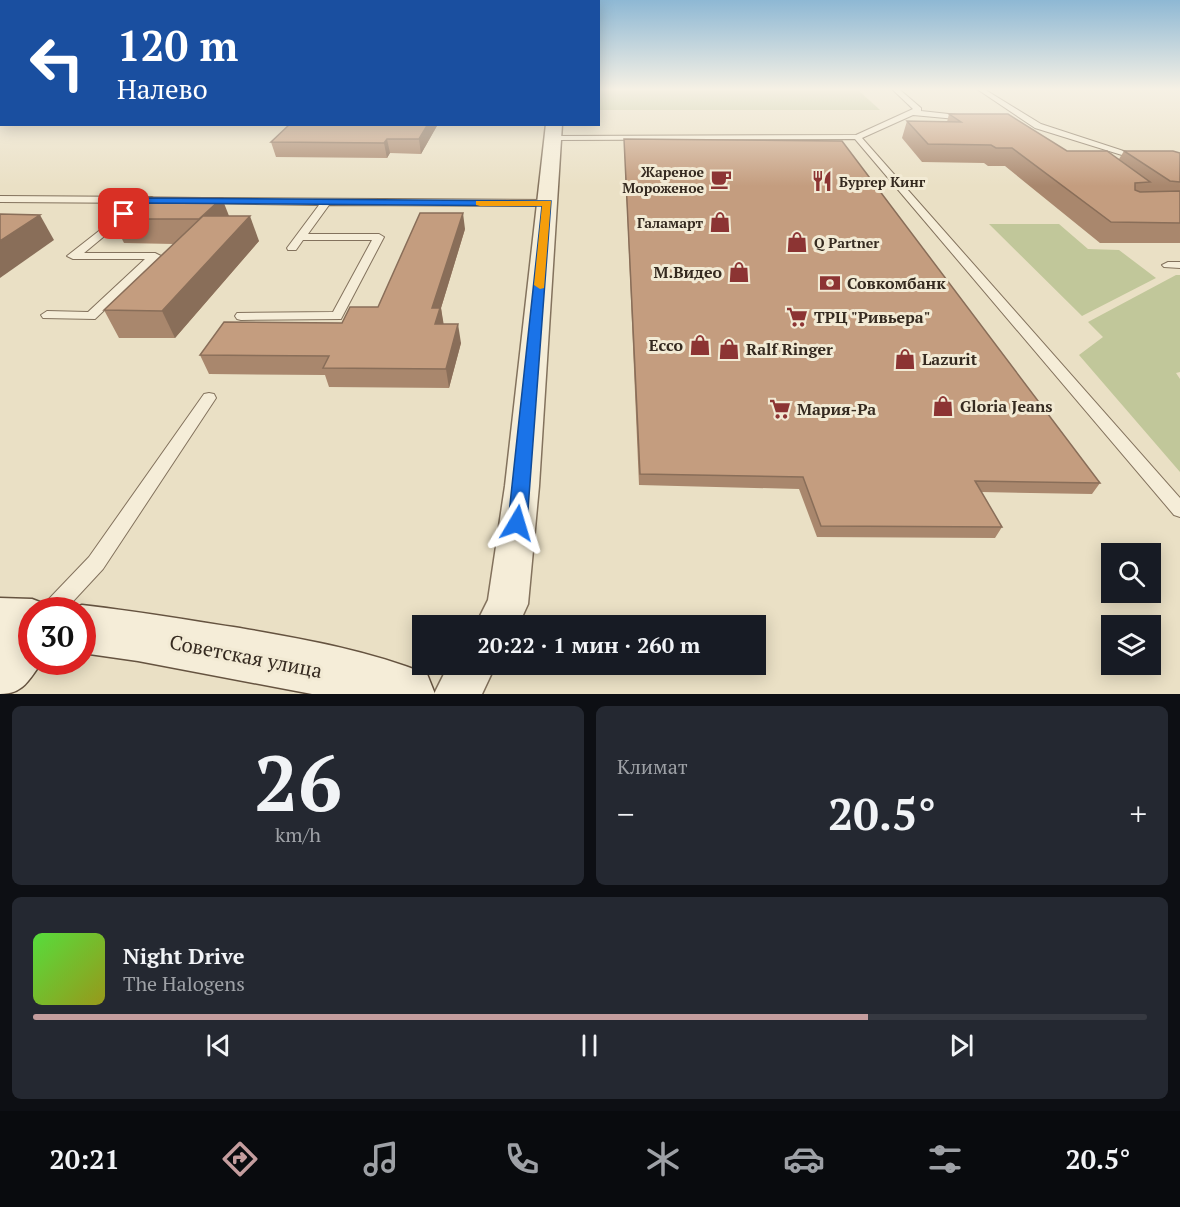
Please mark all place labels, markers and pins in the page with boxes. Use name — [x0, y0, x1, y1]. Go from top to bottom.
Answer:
place label: Жареное Мороженое — [622, 162, 704, 197]
cafe icon: Жареное Мороженое — [709, 167, 733, 191]
restaurant icon: Бургер Кинг — [810, 169, 834, 193]
place label: Бургер Кинг — [839, 172, 926, 191]
pin — [98, 188, 149, 239]
shop icon: Галамарт — [708, 210, 732, 234]
place label: Галамарт — [637, 213, 703, 232]
shop icon: Q Partner — [785, 230, 809, 254]
place label: Q Partner — [814, 233, 879, 252]
shop icon: М.Видео — [727, 260, 751, 284]
place label: М.Видео — [654, 261, 722, 283]
bank icon: Совкомбанк — [818, 271, 842, 295]
place label: Совкомбанк — [847, 272, 946, 294]
supermarket icon: ТРЦ "Ривьера" — [785, 305, 809, 329]
place label: ТРЦ "Ривьера" — [814, 306, 930, 328]
shop icon: Ecco — [688, 333, 712, 357]
place label: Ecco — [649, 334, 683, 356]
shop icon: Ralf Ringer — [717, 337, 741, 361]
place label: Ralf Ringer — [746, 338, 833, 360]
shop icon: Lazurit — [893, 347, 917, 371]
place label: Lazurit — [922, 348, 978, 370]
shop icon: Gloria Jeans — [931, 394, 955, 418]
place label: Gloria Jeans — [960, 395, 1052, 417]
supermarket icon: Мария-Ра — [768, 397, 792, 421]
place label: Мария-Ра — [797, 398, 876, 420]

